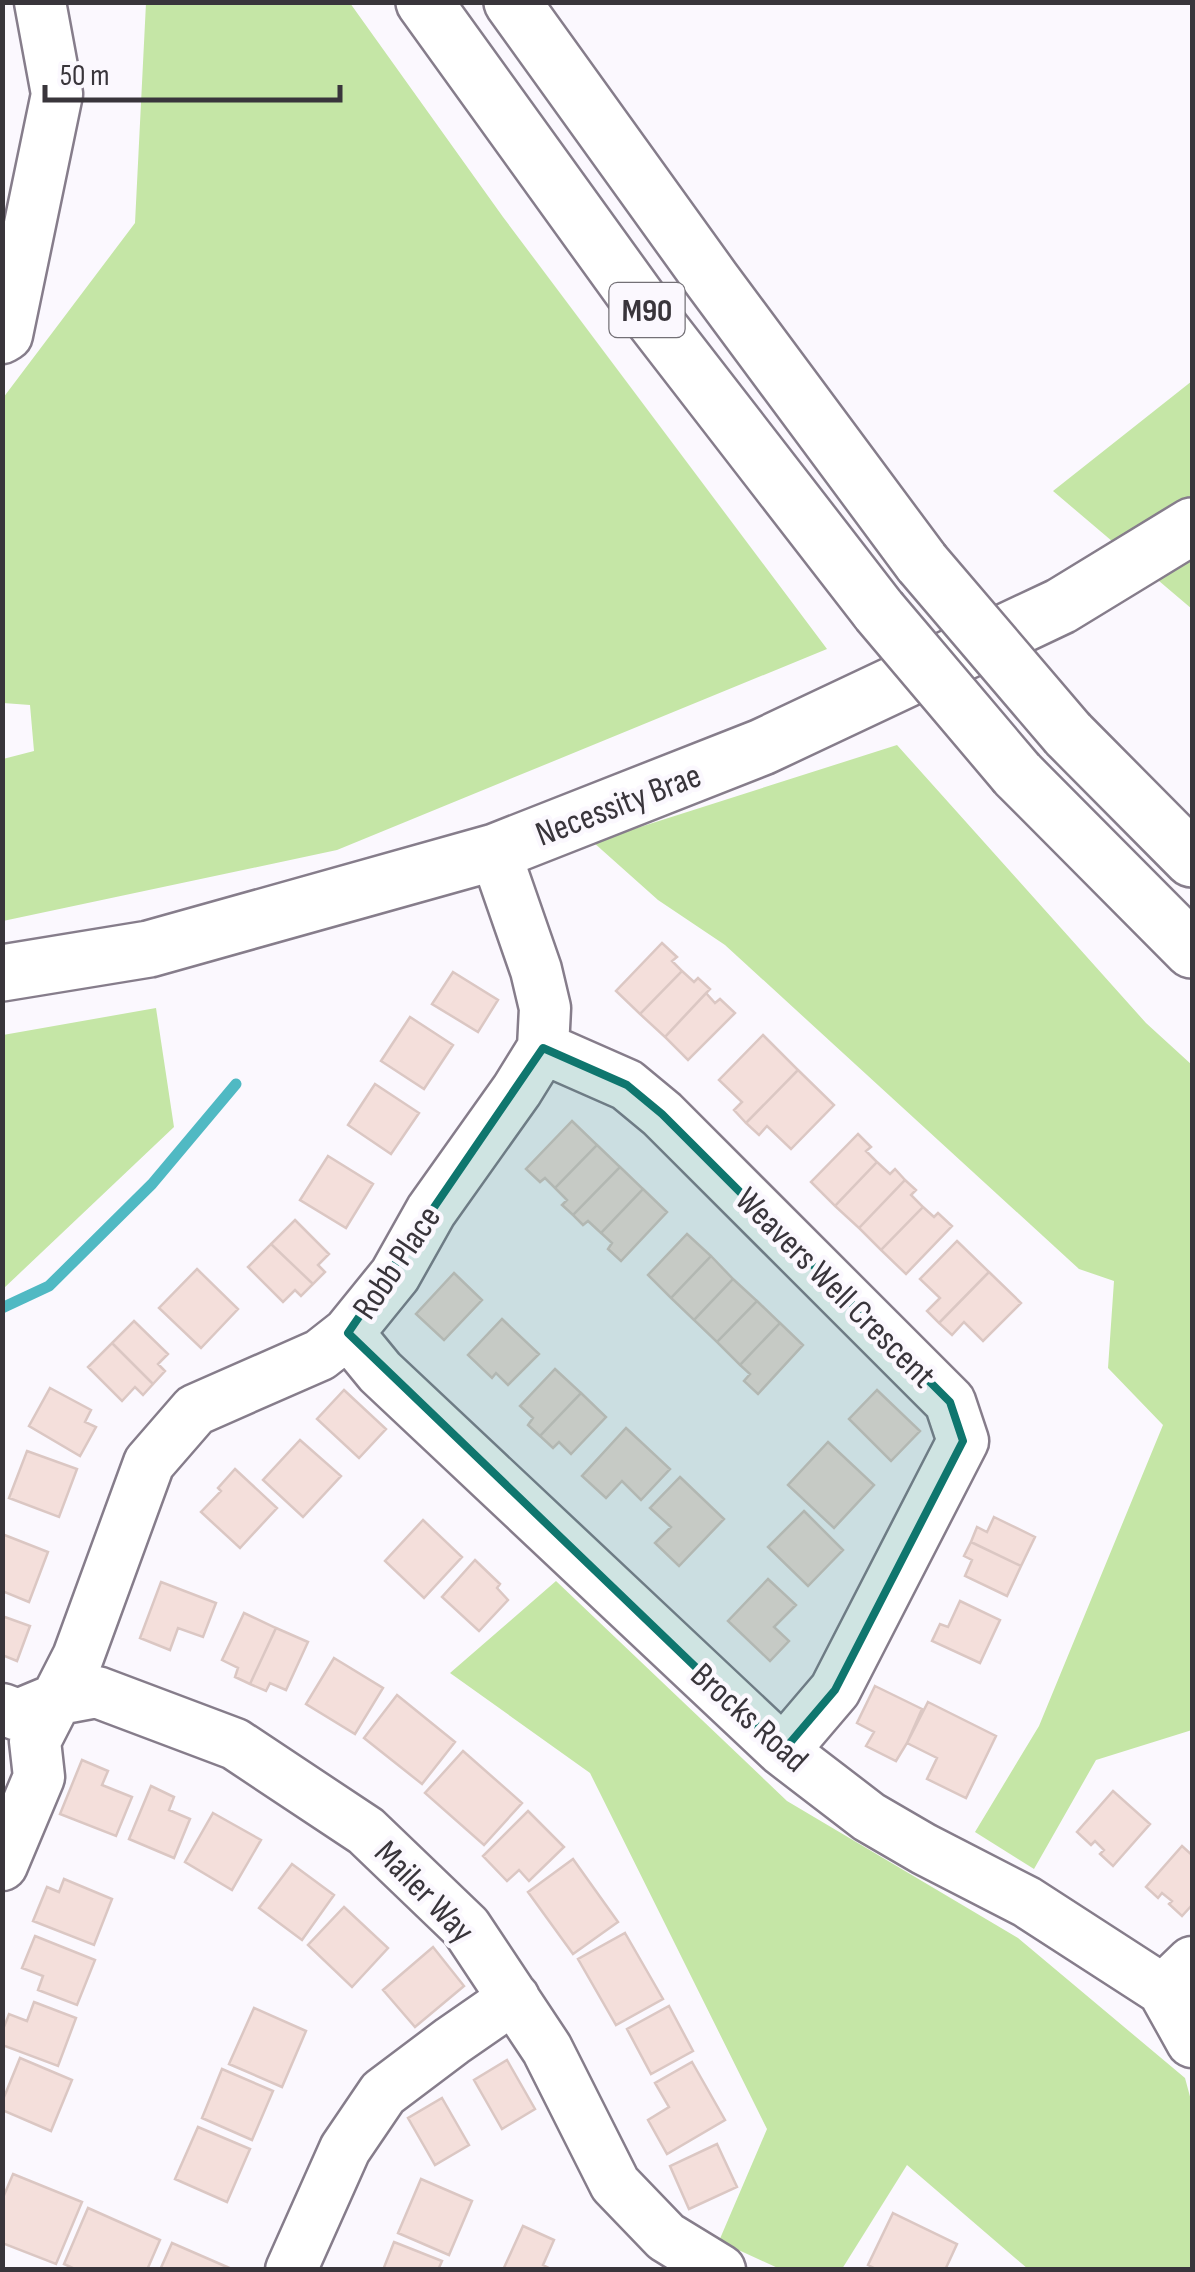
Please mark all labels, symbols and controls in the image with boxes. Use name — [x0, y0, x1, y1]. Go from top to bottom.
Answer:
scale bar — [45, 40, 340, 102]
text: 50 m — [60, 58, 109, 94]
road number: M90 — [610, 283, 684, 337]
street label: Necessity Brae — [530, 754, 707, 857]
street label: Weavers Well Crescent — [726, 1179, 944, 1397]
street label: Robb Place — [344, 1198, 451, 1328]
street label: Brocks Road — [682, 1654, 816, 1782]
street label: Mailer Way — [365, 1832, 483, 1952]

